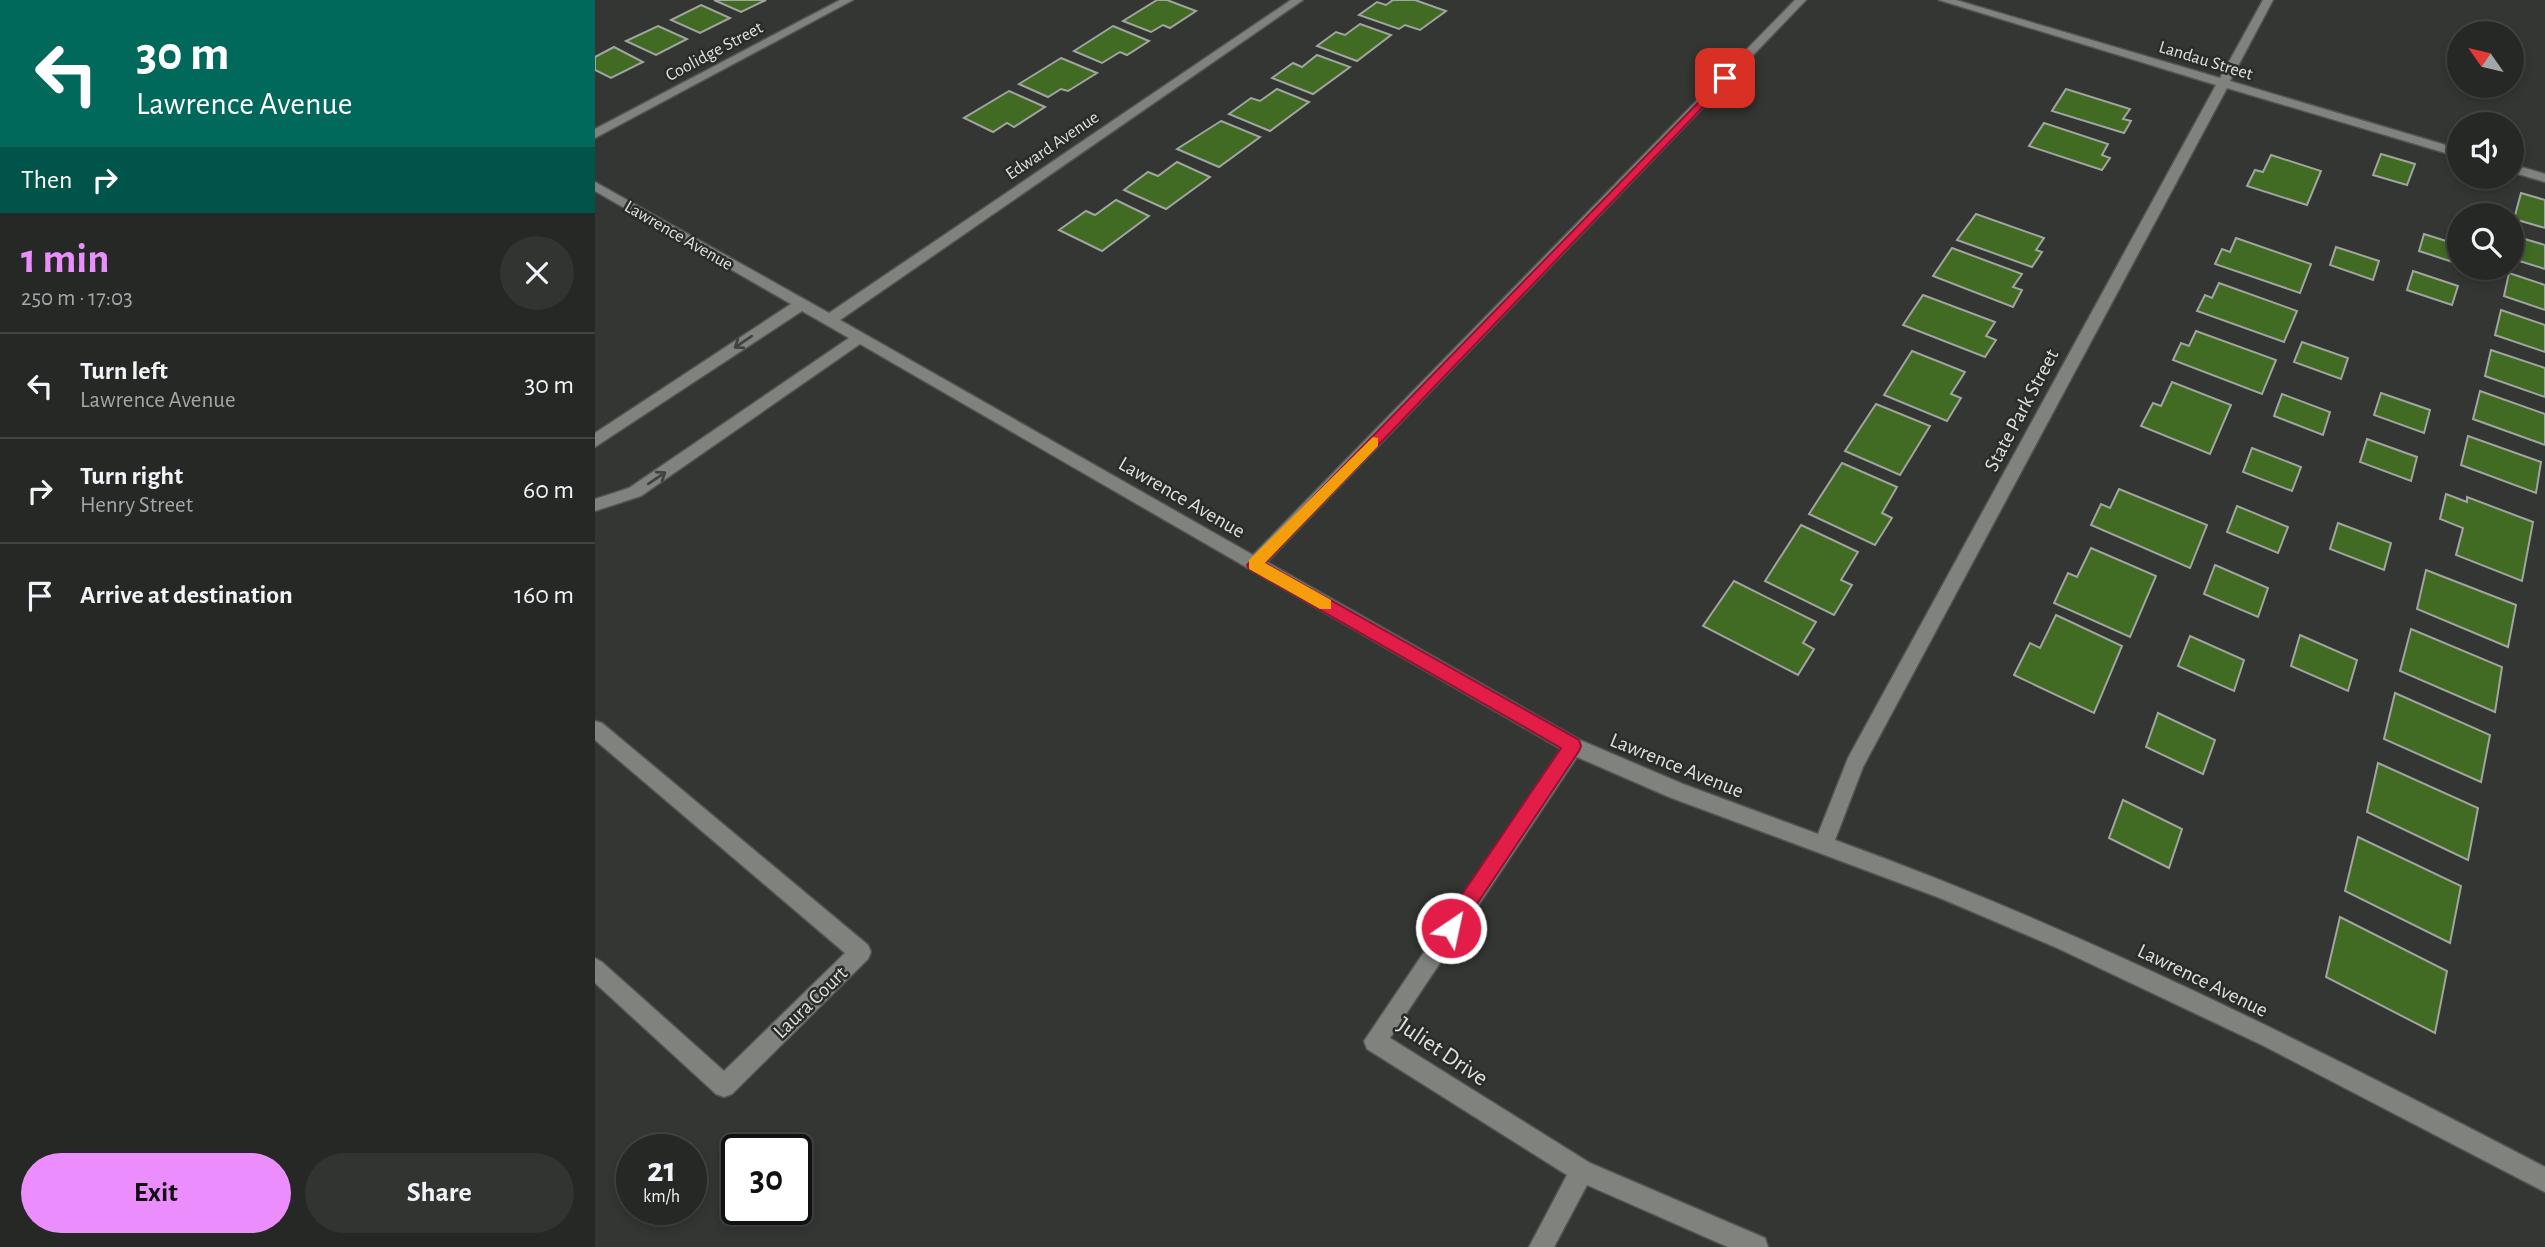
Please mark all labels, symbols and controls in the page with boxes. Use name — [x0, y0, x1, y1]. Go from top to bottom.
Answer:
street label: Coolidge Street — [663, 19, 766, 85]
north arrow — [2447, 21, 2523, 98]
map controls — [2447, 21, 2524, 280]
icon: left — [21, 28, 112, 119]
text: 30 m — [136, 30, 230, 79]
street label: Landau Street — [2157, 38, 2255, 84]
pin — [1695, 48, 1755, 108]
icon: arrive — [1706, 59, 1744, 97]
text: Lawrence Avenue — [136, 88, 352, 120]
street label: Edward Avenue — [1003, 108, 1102, 184]
button: sound — [2447, 112, 2524, 189]
icon: right — [86, 161, 124, 199]
text: Then — [21, 167, 72, 193]
street label: Lawrence Avenue — [621, 198, 736, 274]
button: search — [2447, 203, 2524, 280]
button: close — [500, 236, 574, 310]
text: 1 min — [21, 238, 110, 280]
text: 250 m · 17:03 — [21, 287, 133, 310]
one-way arrow — [734, 335, 753, 350]
street label: State Park Street — [1980, 345, 2063, 475]
text: Turn left — [80, 358, 168, 384]
icon: left — [21, 367, 59, 405]
text: 30 m — [524, 372, 574, 398]
text: Lawrence Avenue — [80, 389, 236, 412]
street label: Lawrence Avenue — [1115, 453, 1249, 542]
text: Turn right — [80, 463, 183, 489]
one-way arrow — [646, 470, 666, 484]
icon: right — [21, 472, 59, 510]
text: 60 m — [523, 477, 574, 503]
text: Henry Street — [80, 494, 193, 517]
icon: arrive — [21, 577, 59, 615]
text: Arrive at destination — [80, 582, 293, 608]
text: 160 m — [514, 582, 574, 608]
street label: Lawrence Avenue — [1607, 729, 1747, 802]
position arrow — [1414, 891, 1488, 965]
street label: Lawrence Avenue — [2134, 940, 2271, 1021]
street label: Laura Court — [769, 962, 851, 1042]
street label: Juliet Drive — [1393, 1013, 1492, 1091]
speed limit sign: 30 — [721, 1134, 812, 1225]
button: Exit — [21, 1153, 291, 1233]
button: Share — [305, 1153, 574, 1233]
text: 21 — [647, 1153, 676, 1188]
text: km/h — [643, 1188, 680, 1206]

